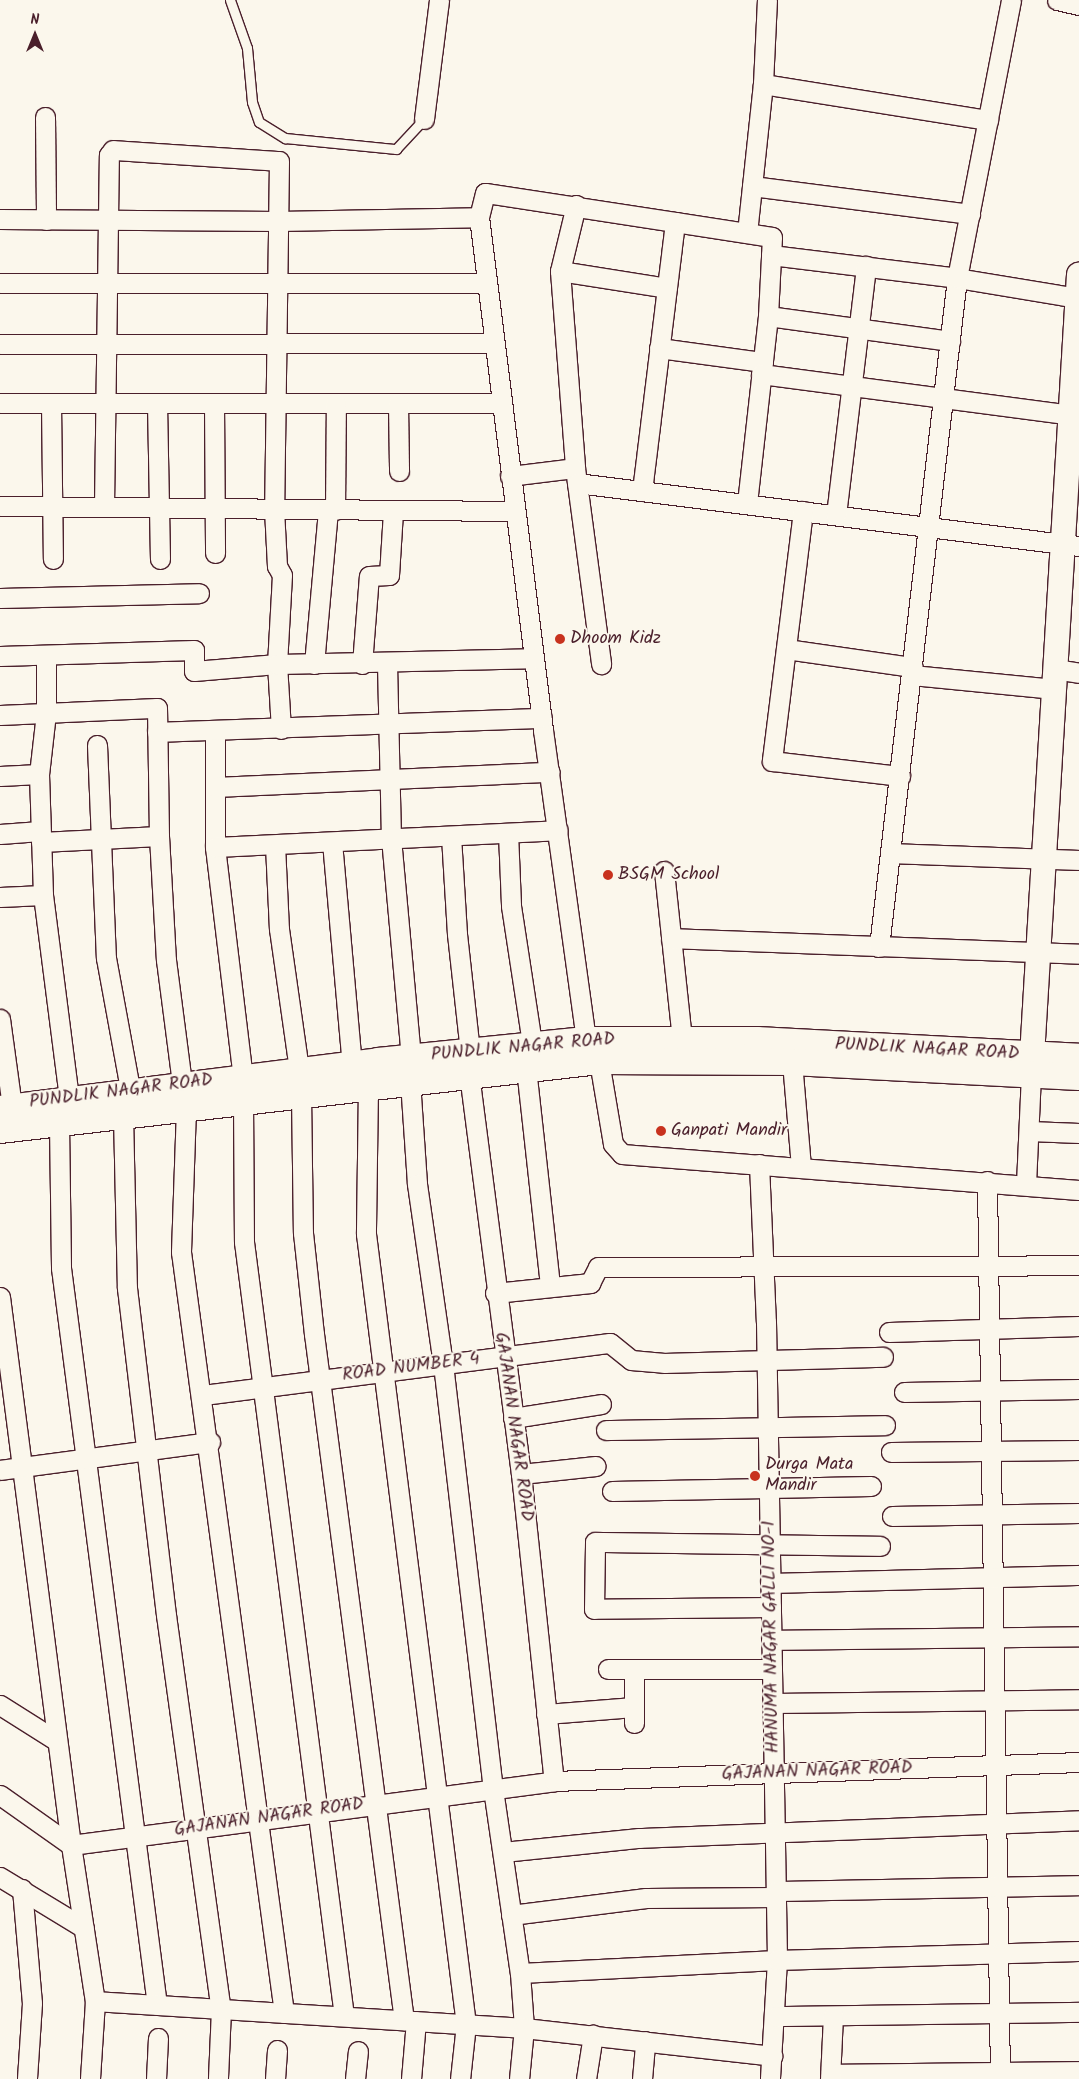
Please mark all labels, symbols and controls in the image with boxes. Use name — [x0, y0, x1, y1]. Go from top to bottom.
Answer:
text: N — [31, 9, 39, 31]
north arrow — [10, 10, 60, 60]
place label: Dhoom Kidz — [570, 628, 661, 650]
marker: Dhoom Kidz — [554, 633, 566, 645]
place label: BSGM School — [618, 864, 719, 886]
marker: BSGM School — [602, 869, 614, 881]
street label: PUNDLIK NAGAR ROAD — [430, 1029, 616, 1067]
street label: PUNDLIK NAGAR ROAD — [834, 1034, 1020, 1066]
street label: PUNDLIK NAGAR ROAD — [28, 1070, 214, 1114]
place label: Ganpati Mandir — [671, 1120, 787, 1142]
marker: Ganpati Mandir — [655, 1125, 667, 1137]
street label: GAJANAN NAGAR ROAD — [489, 1331, 537, 1523]
street label: ROAD NUMBER 4 — [341, 1349, 481, 1387]
place label: Durga Mata Mandir — [765, 1455, 853, 1498]
marker: Durga Mata Mandir — [749, 1470, 761, 1482]
street label: HANUMA NAGAR GALLI NO-1 — [759, 1521, 785, 1753]
street label: GAJANAN NAGAR ROAD — [721, 1758, 913, 1786]
street label: GAJANAN NAGAR ROAD — [173, 1794, 365, 1842]

